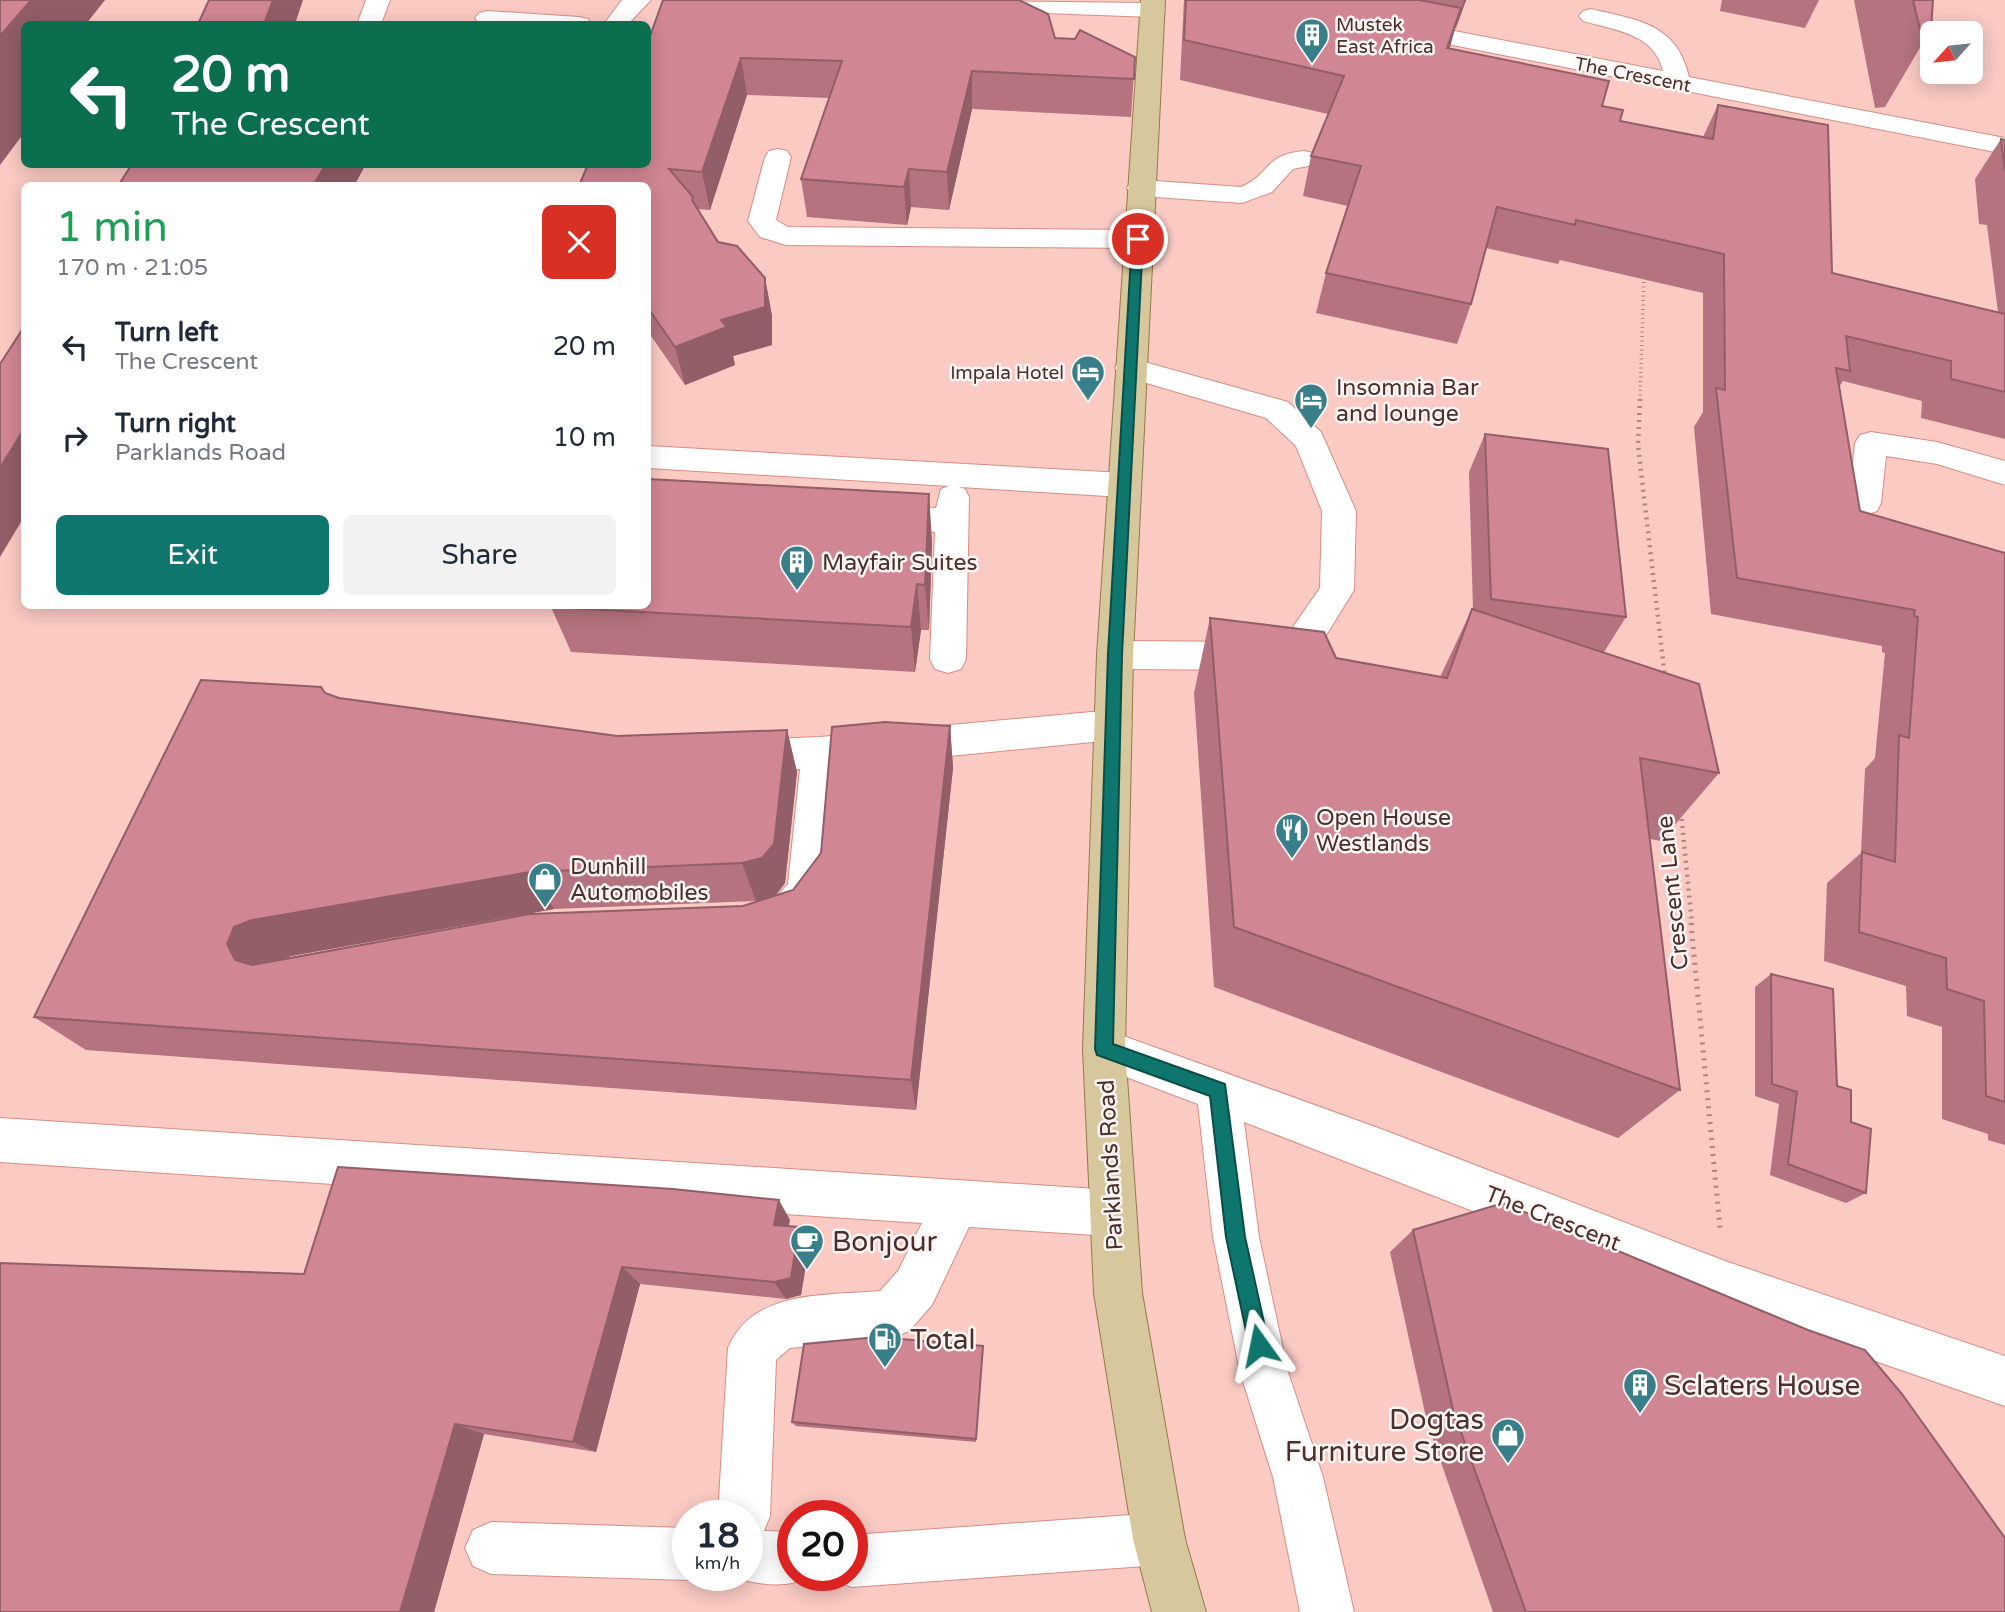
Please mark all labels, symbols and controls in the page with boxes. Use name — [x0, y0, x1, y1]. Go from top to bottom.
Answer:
place label: Mustek East Africa — [1336, 14, 1434, 58]
building icon: Mustek East Africa — [1293, 16, 1331, 65]
north arrow — [1920, 21, 1983, 84]
map controls — [1920, 21, 1983, 84]
text: 20 m — [171, 46, 290, 105]
icon: left — [56, 49, 147, 140]
street label: The Crescent — [1573, 53, 1693, 97]
text: The Crescent — [171, 106, 370, 144]
text: 1 min — [56, 202, 168, 253]
button: close — [542, 205, 616, 279]
pin — [1108, 209, 1168, 269]
icon: arrive — [1119, 220, 1157, 258]
text: 170 m · 21:05 — [56, 254, 208, 282]
text: Turn left — [115, 317, 218, 348]
icon: left — [56, 328, 94, 366]
text: 20 m — [553, 331, 616, 362]
text: The Crescent — [115, 348, 258, 376]
hotel icon: Impala Hotel — [1069, 353, 1107, 402]
place label: Impala Hotel — [950, 362, 1064, 384]
place label: Insomnia Bar and lounge — [1336, 374, 1479, 428]
hotel icon: Insomnia Bar and lounge — [1292, 381, 1330, 430]
text: Turn right — [115, 408, 236, 439]
icon: right — [56, 419, 94, 457]
text: 10 m — [553, 422, 616, 453]
text: Parklands Road — [115, 439, 286, 467]
button: Exit — [56, 515, 329, 595]
button: Share — [343, 515, 616, 595]
building icon: Mayfair Suites — [778, 543, 816, 592]
place label: Mayfair Suites — [822, 549, 978, 577]
place label: Open House Westlands — [1316, 804, 1451, 858]
restaurant icon: Open House Westlands — [1273, 811, 1311, 860]
street label: Crescent Lane — [1651, 814, 1695, 972]
place label: Dunhill Automobiles — [570, 853, 709, 907]
shop icon: Dunhill Automobiles — [526, 860, 564, 909]
street label: Parklands Road — [1093, 1079, 1129, 1251]
street label: The Crescent — [1481, 1180, 1625, 1258]
cafe icon: Bonjour — [788, 1222, 826, 1271]
place label: Bonjour — [832, 1225, 938, 1259]
position arrow — [1222, 1308, 1296, 1382]
fuel station icon: Total — [866, 1320, 904, 1369]
place label: Total — [910, 1323, 976, 1357]
building icon: Sclaters House — [1621, 1366, 1659, 1415]
place label: Sclaters House — [1664, 1369, 1860, 1403]
place label: Dogtas Furniture Store — [1285, 1403, 1484, 1469]
shop icon: Dogtas Furniture Store — [1489, 1416, 1527, 1465]
speed limit sign: 20 — [777, 1500, 868, 1591]
text: 18 — [696, 1515, 739, 1557]
text: km/h — [695, 1552, 740, 1574]

